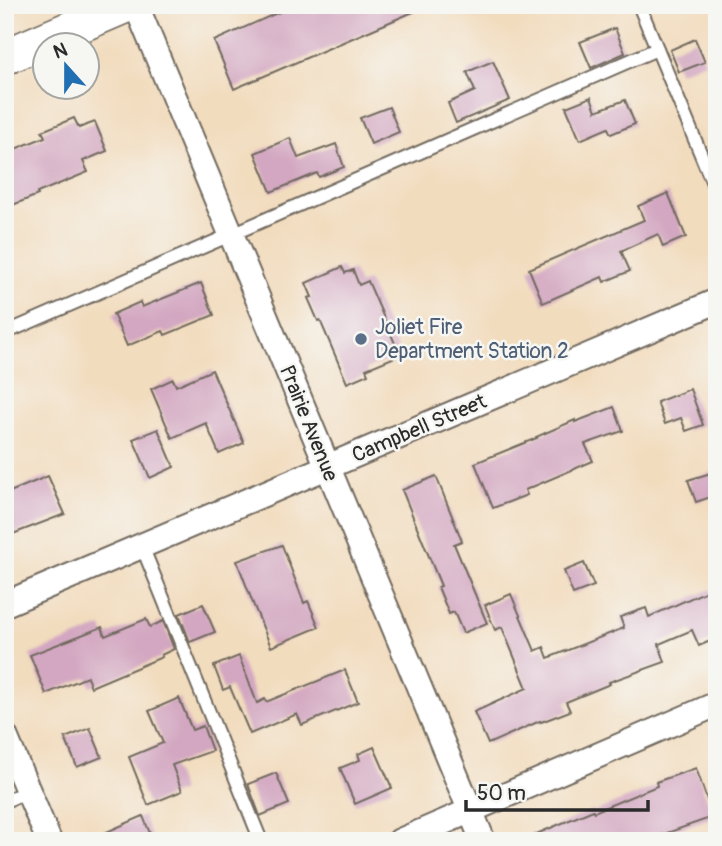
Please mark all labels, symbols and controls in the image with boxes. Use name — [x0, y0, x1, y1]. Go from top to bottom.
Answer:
north arrow — [32, 32, 102, 102]
text: N — [50, 38, 71, 65]
place label: Joliet Fire Department Station 2 — [375, 314, 569, 365]
marker: Joliet Fire Department Station 2 — [353, 331, 369, 347]
street label: Prairie Avenue — [273, 361, 344, 486]
street label: Campbell Street — [348, 388, 491, 469]
scale bar — [466, 769, 648, 813]
text: 50 m — [477, 780, 526, 807]

